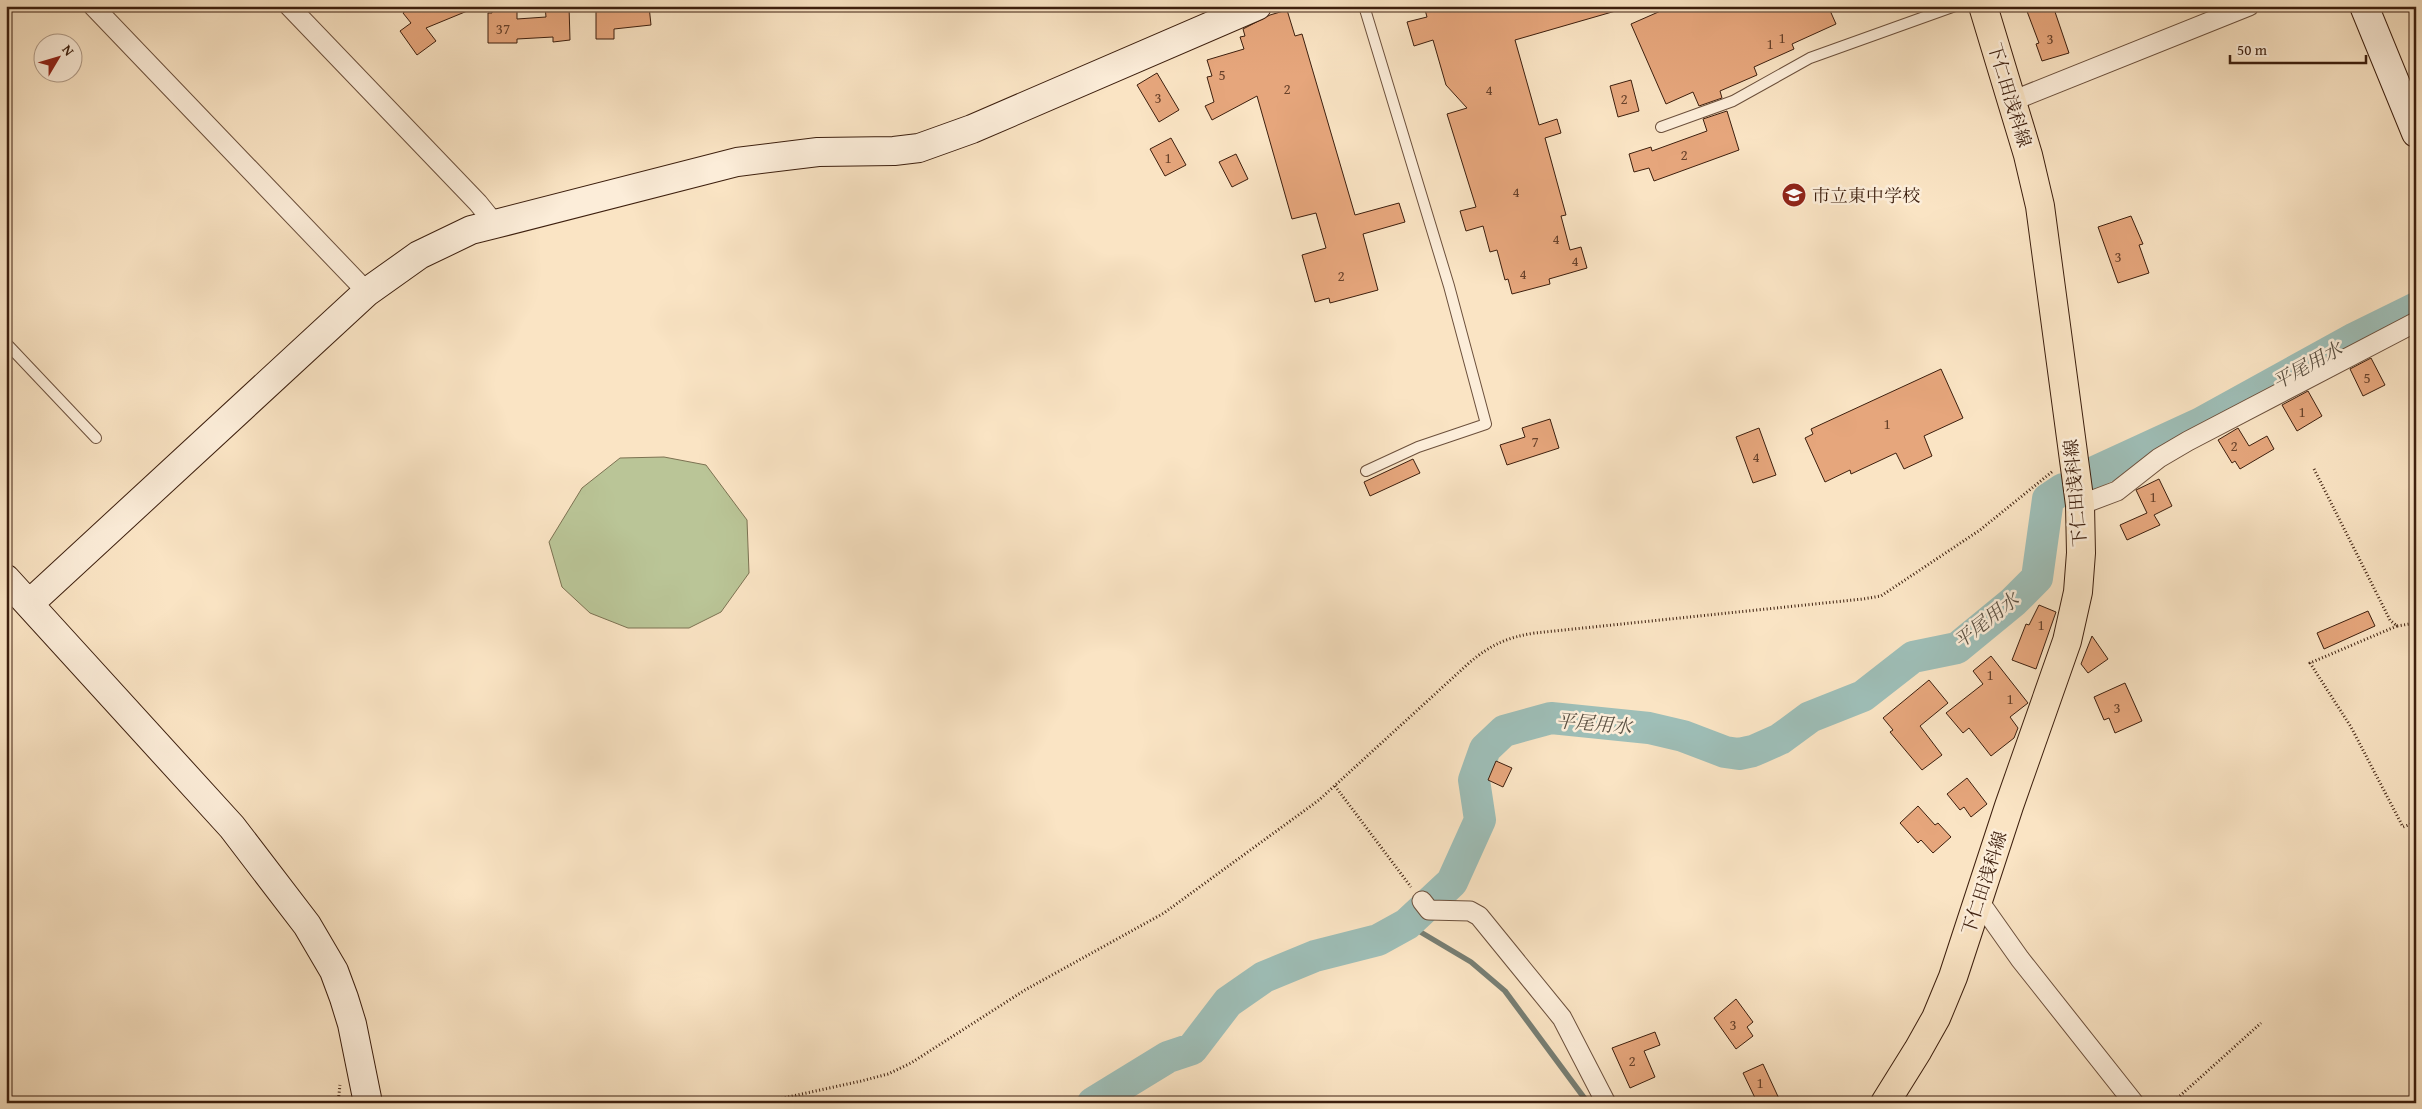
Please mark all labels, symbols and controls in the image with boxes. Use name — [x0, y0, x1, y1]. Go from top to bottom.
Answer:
house number: 37 — [496, 18, 510, 39]
house number: 1 — [1778, 27, 1786, 48]
house number: 3 — [2046, 28, 2054, 49]
north arrow — [32, 32, 82, 82]
scale bar — [2230, 32, 2366, 64]
house number: 1 — [1766, 33, 1774, 54]
street label: 下仁田浅科線 — [1981, 39, 2039, 151]
text: 50 m — [2237, 39, 2268, 60]
text: N — [57, 40, 79, 60]
house number: 5 — [1218, 64, 1226, 85]
house number: 2 — [1283, 78, 1291, 99]
house number: 4 — [1485, 79, 1493, 100]
house number: 3 — [1154, 87, 1162, 108]
house number: 2 — [1620, 88, 1628, 109]
house number: 2 — [1680, 144, 1688, 165]
house number: 1 — [1164, 147, 1172, 168]
house number: 4 — [1512, 181, 1520, 202]
school or university icon: 市立東中学校 — [1781, 182, 1807, 208]
place label: 市立東中学校 — [1812, 182, 1920, 209]
house number: 4 — [1552, 228, 1560, 249]
house number: 3 — [2114, 246, 2122, 267]
house number: 4 — [1571, 250, 1579, 271]
house number: 4 — [1519, 263, 1527, 284]
house number: 2 — [1337, 265, 1345, 286]
water label: 平尾用水 — [2267, 333, 2349, 396]
house number: 5 — [2363, 367, 2371, 388]
house number: 1 — [2298, 401, 2306, 422]
house number: 1 — [1883, 413, 1891, 434]
house number: 7 — [1531, 431, 1539, 452]
house number: 2 — [2230, 435, 2238, 456]
street label: 下仁田浅科線 — [2057, 438, 2093, 548]
house number: 4 — [1752, 446, 1760, 467]
house number: 1 — [2149, 486, 2157, 507]
water label: 平尾用水 — [1947, 584, 2026, 654]
house number: 1 — [2037, 614, 2045, 635]
house number: 1 — [1986, 664, 1994, 685]
house number: 1 — [2006, 688, 2014, 709]
house number: 3 — [2113, 697, 2121, 718]
water label: 平尾用水 — [1555, 706, 1635, 740]
street label: 下仁田浅科線 — [1954, 827, 2014, 939]
house number: 3 — [1729, 1014, 1737, 1035]
house number: 2 — [1628, 1050, 1636, 1071]
house number: 1 — [1756, 1072, 1764, 1093]

